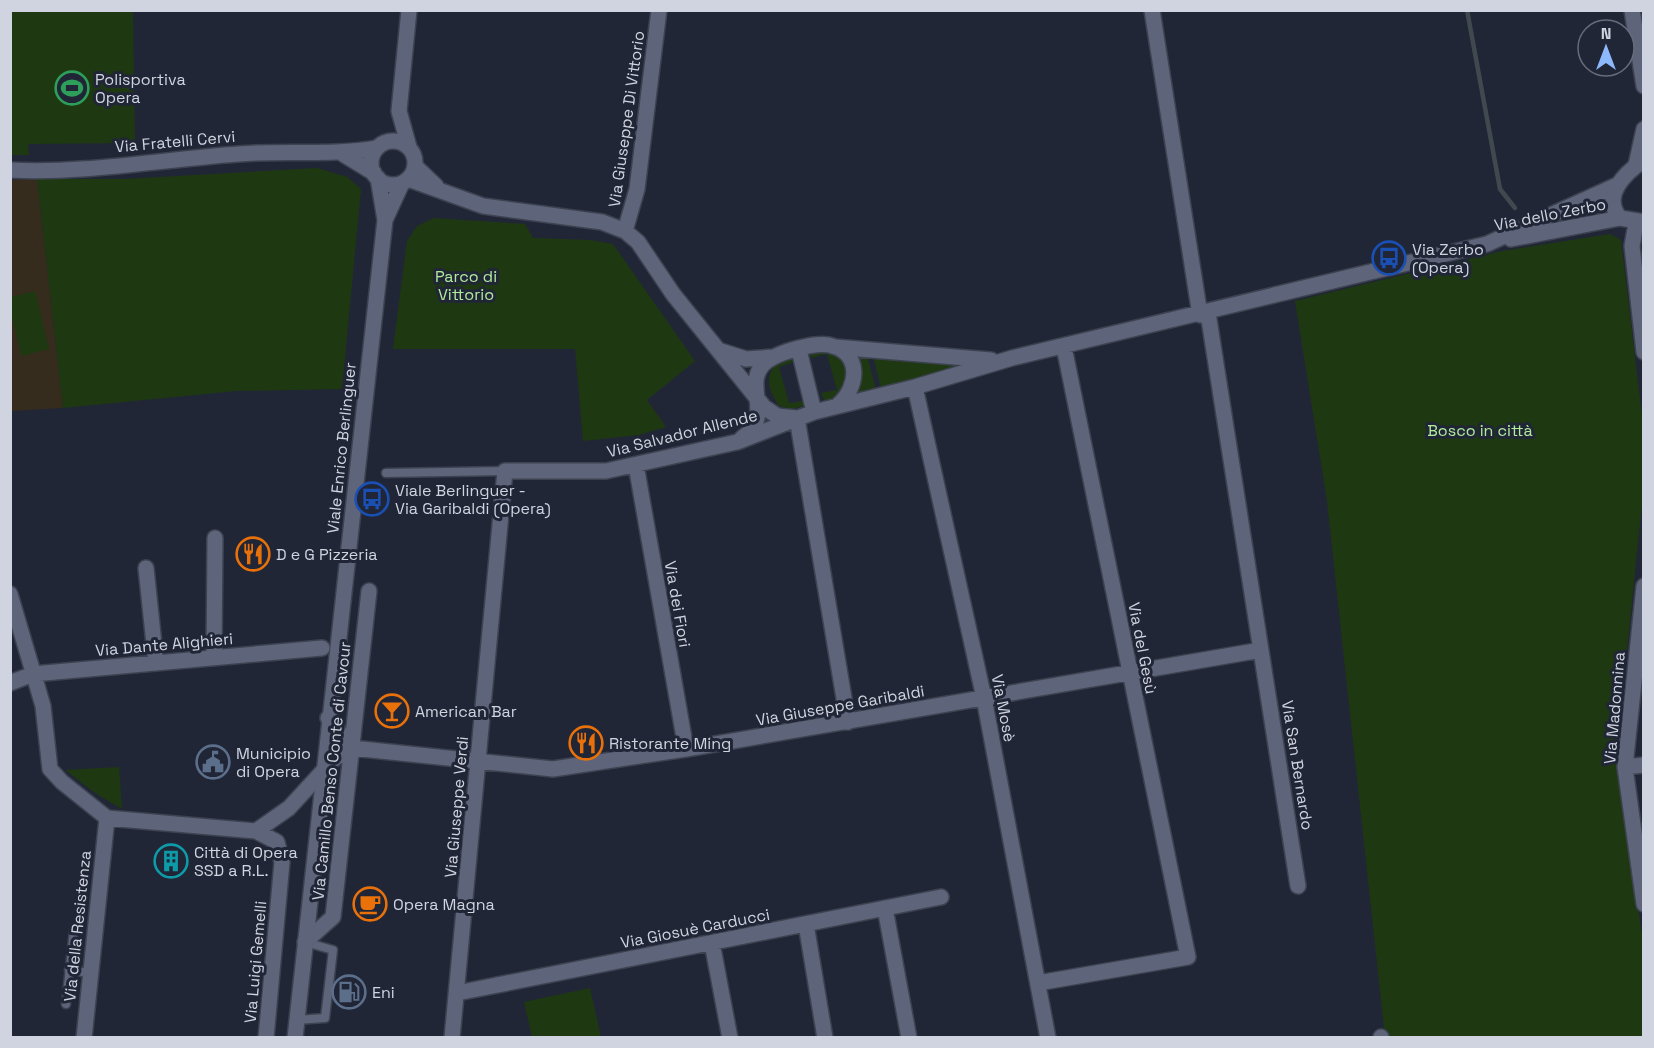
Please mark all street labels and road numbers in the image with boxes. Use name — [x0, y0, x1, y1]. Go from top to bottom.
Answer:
street label: Via Giuseppe Di Vittorio — [604, 29, 649, 209]
street label: Via Fratelli Cervi — [114, 126, 236, 157]
street label: Via dello Zerbo — [1492, 193, 1608, 236]
street label: Viale Enrico Berlinguer — [322, 361, 361, 535]
street label: Via Salvador Allende — [605, 405, 760, 462]
street label: Via dei Fiori — [660, 559, 695, 649]
street label: Via del Gesù — [1123, 600, 1162, 696]
street label: Via Dante Alighieri — [94, 628, 234, 661]
street label: Via Camillo Benso Conte di Cavour — [307, 641, 356, 902]
street label: Via Madonnina — [1599, 651, 1630, 765]
street label: Via Mosè — [987, 672, 1020, 744]
street label: Via Giuseppe Garibaldi — [754, 680, 926, 731]
street label: Via San Bernardo — [1277, 699, 1318, 831]
street label: Via Giuseppe Verdi — [440, 735, 473, 879]
street label: Via della Resistenza — [59, 849, 96, 1003]
street label: Via Luigi Gemelli — [240, 900, 271, 1024]
street label: Via Giosuè Carducci — [619, 904, 772, 953]

